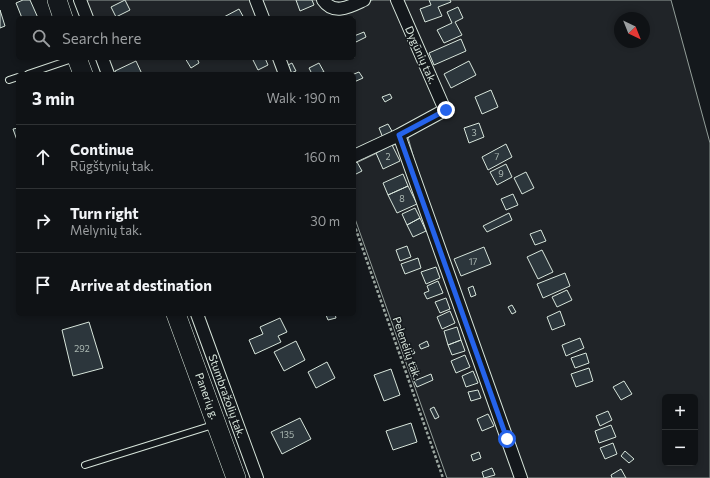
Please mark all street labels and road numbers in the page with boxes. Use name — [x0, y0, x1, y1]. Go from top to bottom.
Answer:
street label: Dygūnių tak. — [403, 24, 440, 86]
street label: Pelenėlių tak. — [391, 315, 424, 381]
street label: Stumbražolių tak. — [206, 352, 249, 440]
street label: Panerių g. — [193, 371, 222, 421]

